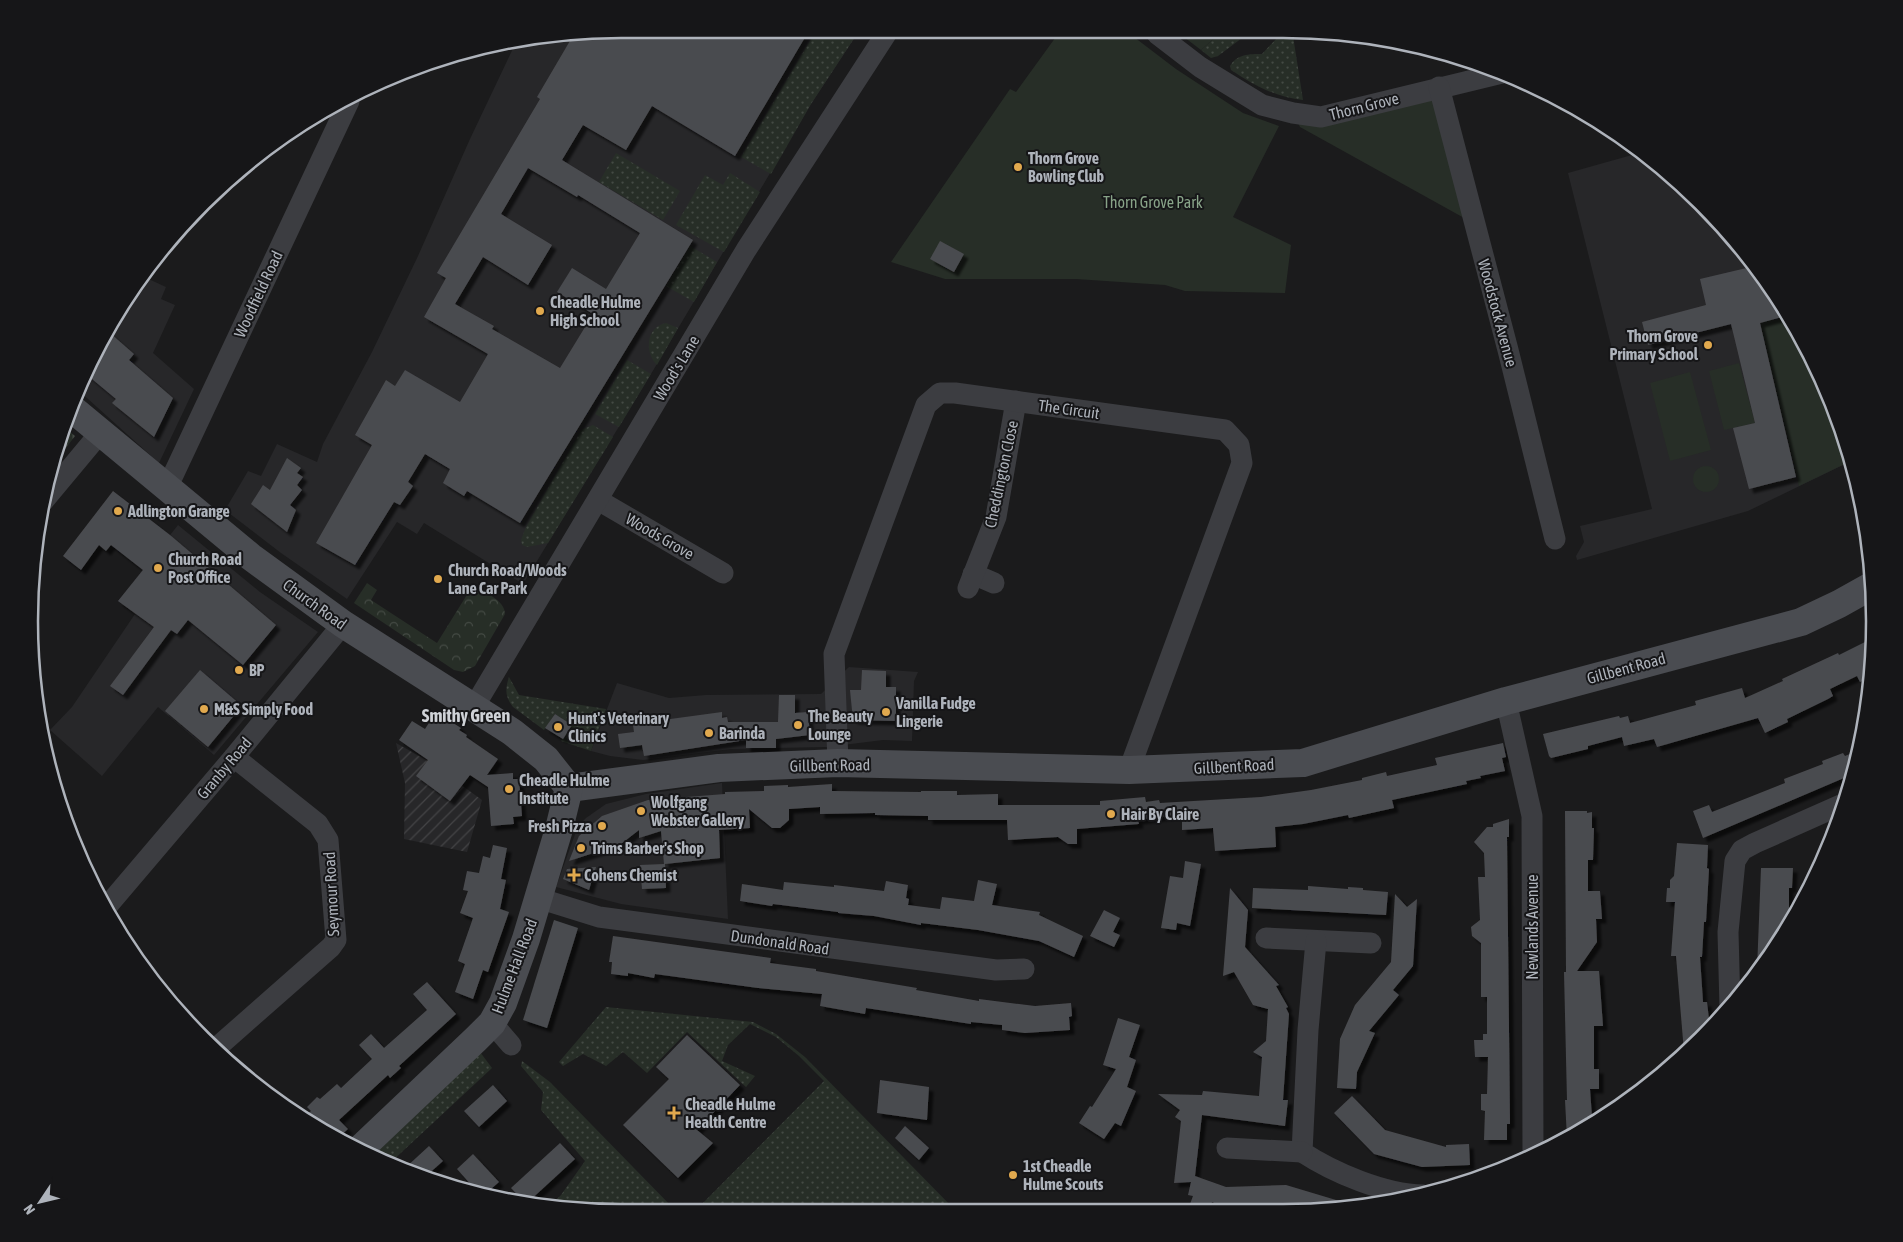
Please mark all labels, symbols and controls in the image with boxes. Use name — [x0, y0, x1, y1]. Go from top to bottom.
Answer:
street label: Thorn Grove — [1327, 89, 1401, 123]
place label: Thorn Grove Bowling Club — [1028, 149, 1104, 185]
marker: Thorn Grove Bowling Club — [1012, 161, 1024, 173]
park label: Thorn Grove Park — [1103, 193, 1203, 211]
street label: Woodfield Road — [230, 248, 286, 340]
street label: Woodstock Avenue — [1475, 257, 1521, 369]
place label: Cheadle Hulme High School — [550, 293, 641, 329]
marker: Cheadle Hulme High School — [534, 305, 546, 317]
place label: Thorn Grove Primary School — [1610, 327, 1699, 363]
street label: Wood's Lane — [650, 332, 702, 404]
marker: Thorn Grove Primary School — [1702, 339, 1714, 351]
street label: The Circuit — [1037, 396, 1101, 422]
street label: Cheddington Close — [981, 419, 1022, 530]
place label: Adlington Grange — [127, 502, 230, 520]
marker: Adlington Grange — [112, 505, 124, 517]
street label: Woods Grove — [623, 509, 697, 563]
place label: Church Road Post Office — [168, 550, 242, 586]
place label: Church Road/Woods Lane Car Park — [448, 561, 567, 597]
marker: Church Road Post Office — [152, 562, 164, 574]
marker: Church Road/Woods Lane Car Park — [432, 573, 444, 585]
street label: Church Road — [280, 575, 350, 633]
street label: Gillbent Road — [1585, 649, 1667, 687]
place label: BP — [249, 661, 265, 679]
marker: BP — [233, 664, 245, 676]
place label: Vanilla Fudge Lingerie — [895, 694, 976, 730]
place label: M&S Simply Food — [214, 700, 313, 718]
marker: M&S Simply Food — [198, 703, 210, 715]
district label: Smithy Green — [422, 705, 510, 726]
marker: Vanilla Fudge Lingerie — [880, 706, 892, 718]
place label: The Beauty Lounge — [808, 707, 874, 743]
place label: Hunt's Veterinary Clinics — [568, 709, 670, 745]
marker: The Beauty Lounge — [792, 719, 804, 731]
marker: Hunt's Veterinary Clinics — [552, 721, 564, 733]
place label: Barinda — [719, 724, 765, 742]
marker: Barinda — [703, 727, 715, 739]
street label: Granby Road — [193, 734, 256, 803]
street label: Gillbent Road — [790, 755, 870, 775]
street label: Gillbent Road — [1193, 755, 1275, 777]
place label: Cheadle Hulme Institute — [519, 771, 610, 807]
marker: Cheadle Hulme Institute — [503, 783, 515, 795]
place label: Wolfgang Webster Gallery — [650, 793, 744, 829]
marker: Wolfgang Webster Gallery — [635, 805, 647, 817]
place label: Hair By Claire — [1121, 805, 1199, 823]
marker: Hair By Claire — [1105, 808, 1117, 820]
place label: Fresh Pizza — [528, 817, 592, 835]
marker: Fresh Pizza — [596, 820, 608, 832]
place label: Trims Barber's Shop — [591, 839, 705, 857]
marker: Trims Barber's Shop — [575, 842, 587, 854]
street label: Seymour Road — [320, 851, 343, 937]
place label: Cohens Chemist — [584, 866, 677, 884]
marker: Cohens Chemist — [568, 869, 580, 881]
street label: Newlands Avenue — [1523, 874, 1541, 980]
street label: Hulme Hall Road — [488, 916, 540, 1016]
street label: Dundonald Road — [730, 926, 830, 958]
place label: Cheadle Hulme Health Centre — [685, 1095, 776, 1131]
marker: Cheadle Hulme Health Centre — [667, 1106, 681, 1120]
place label: 1st Cheadle Hulme Scouts — [1023, 1157, 1104, 1193]
marker: 1st Cheadle Hulme Scouts — [1007, 1169, 1019, 1181]
north arrow — [15, 1177, 65, 1227]
text: N — [20, 1201, 38, 1217]

